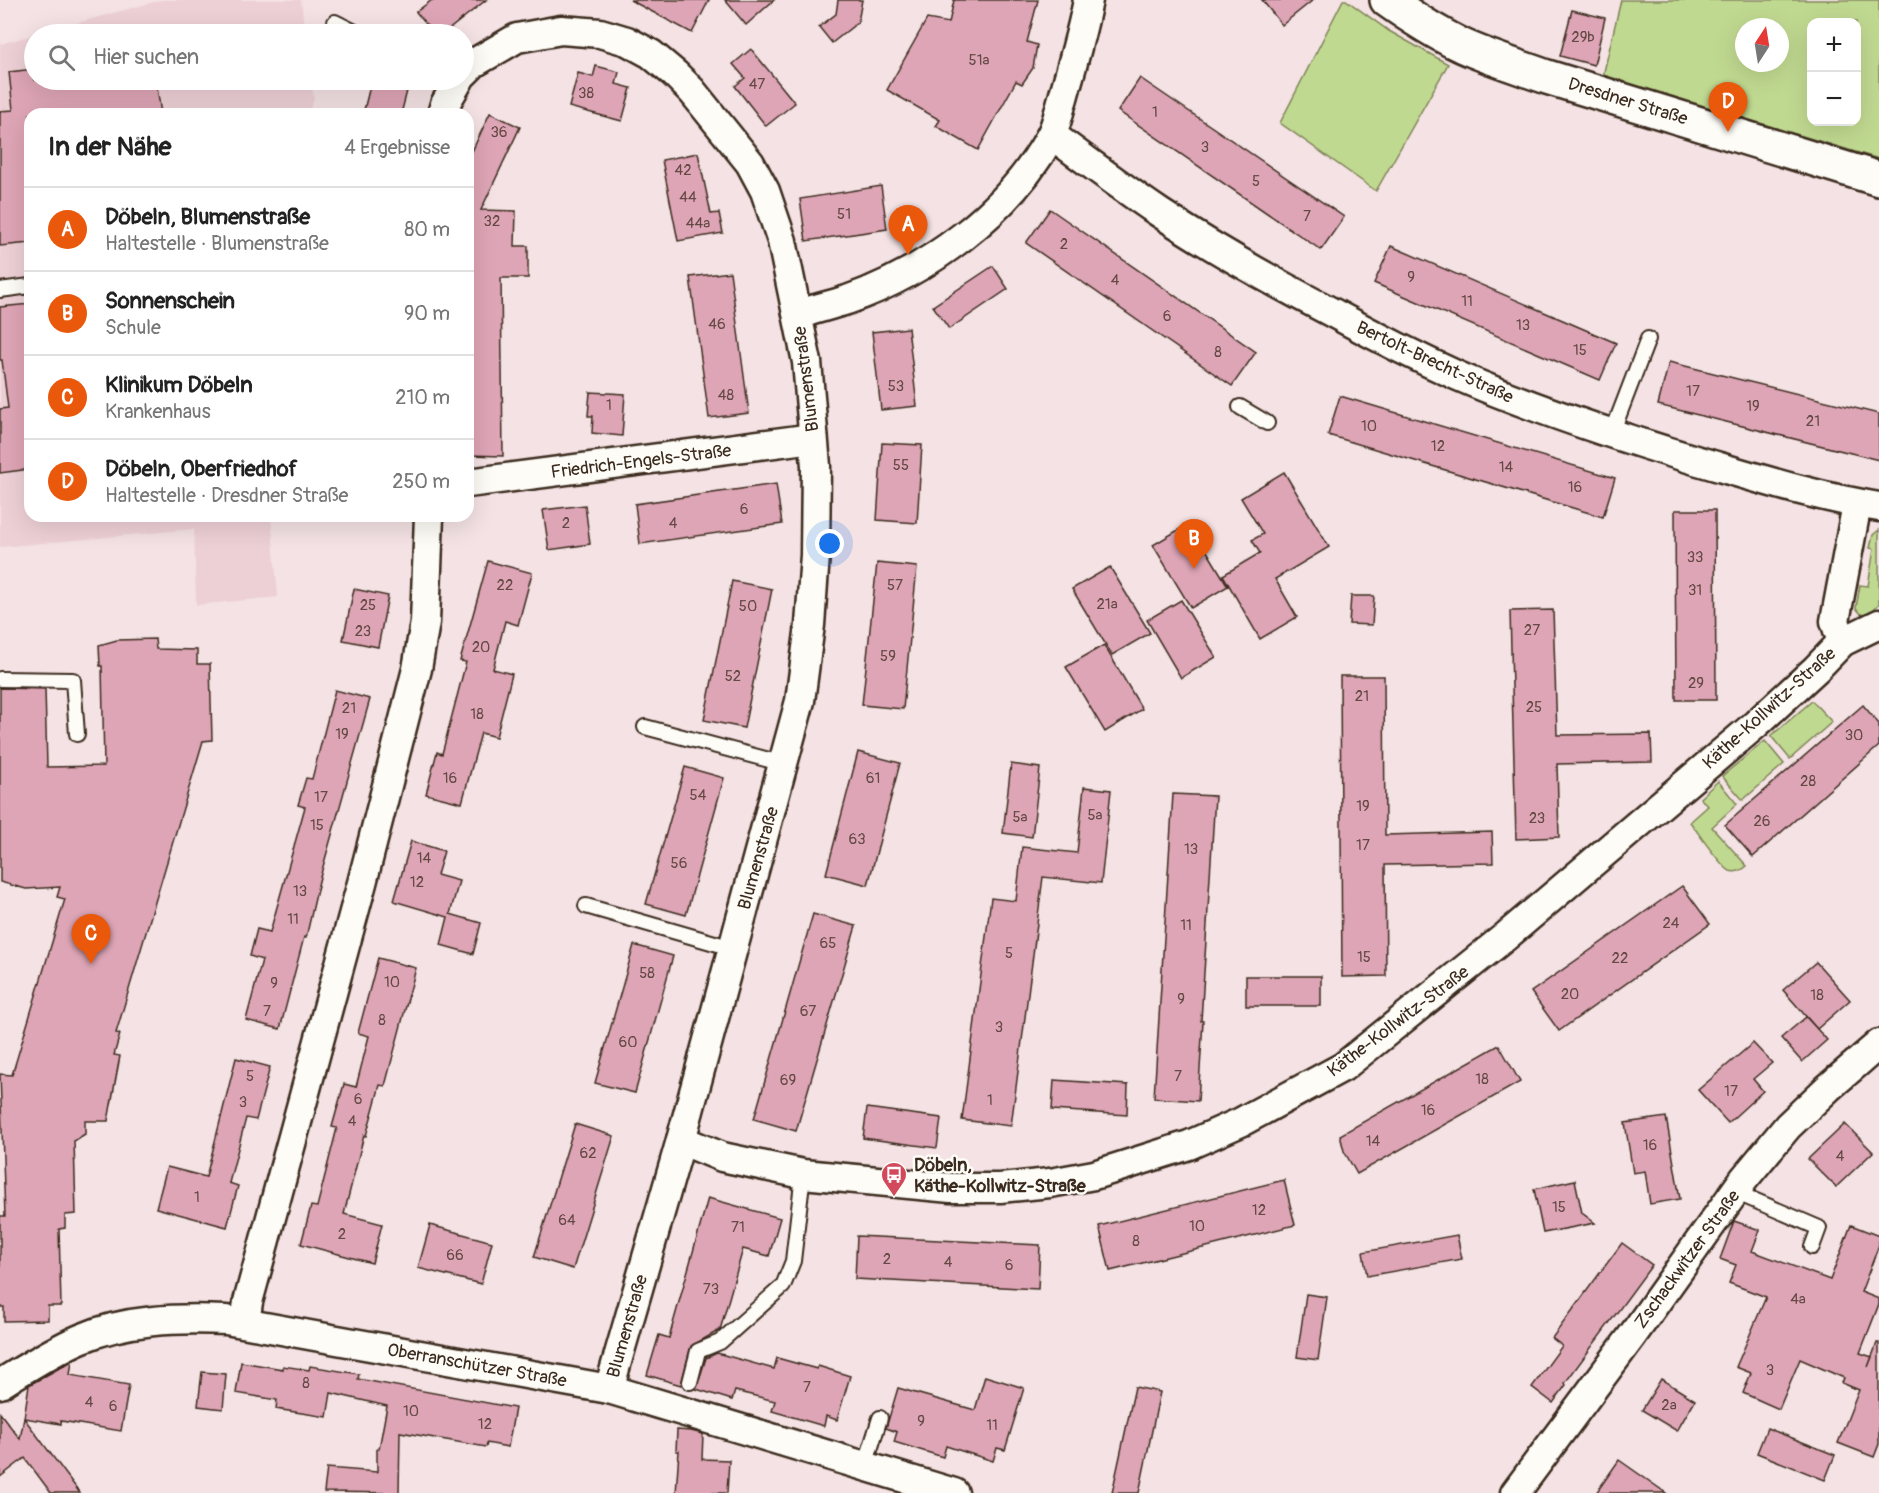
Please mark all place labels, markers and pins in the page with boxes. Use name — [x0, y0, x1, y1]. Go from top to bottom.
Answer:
pin: D — [1708, 82, 1748, 132]
pin: A — [888, 206, 928, 255]
pin: B — [1174, 520, 1214, 569]
pin: C — [72, 914, 110, 964]
place label: Döbeln, Käthe-Kollwitz-Straße — [914, 1154, 1087, 1198]
bus stop icon: Döbeln, Käthe-Kollwitz-Straße — [879, 1160, 909, 1198]

